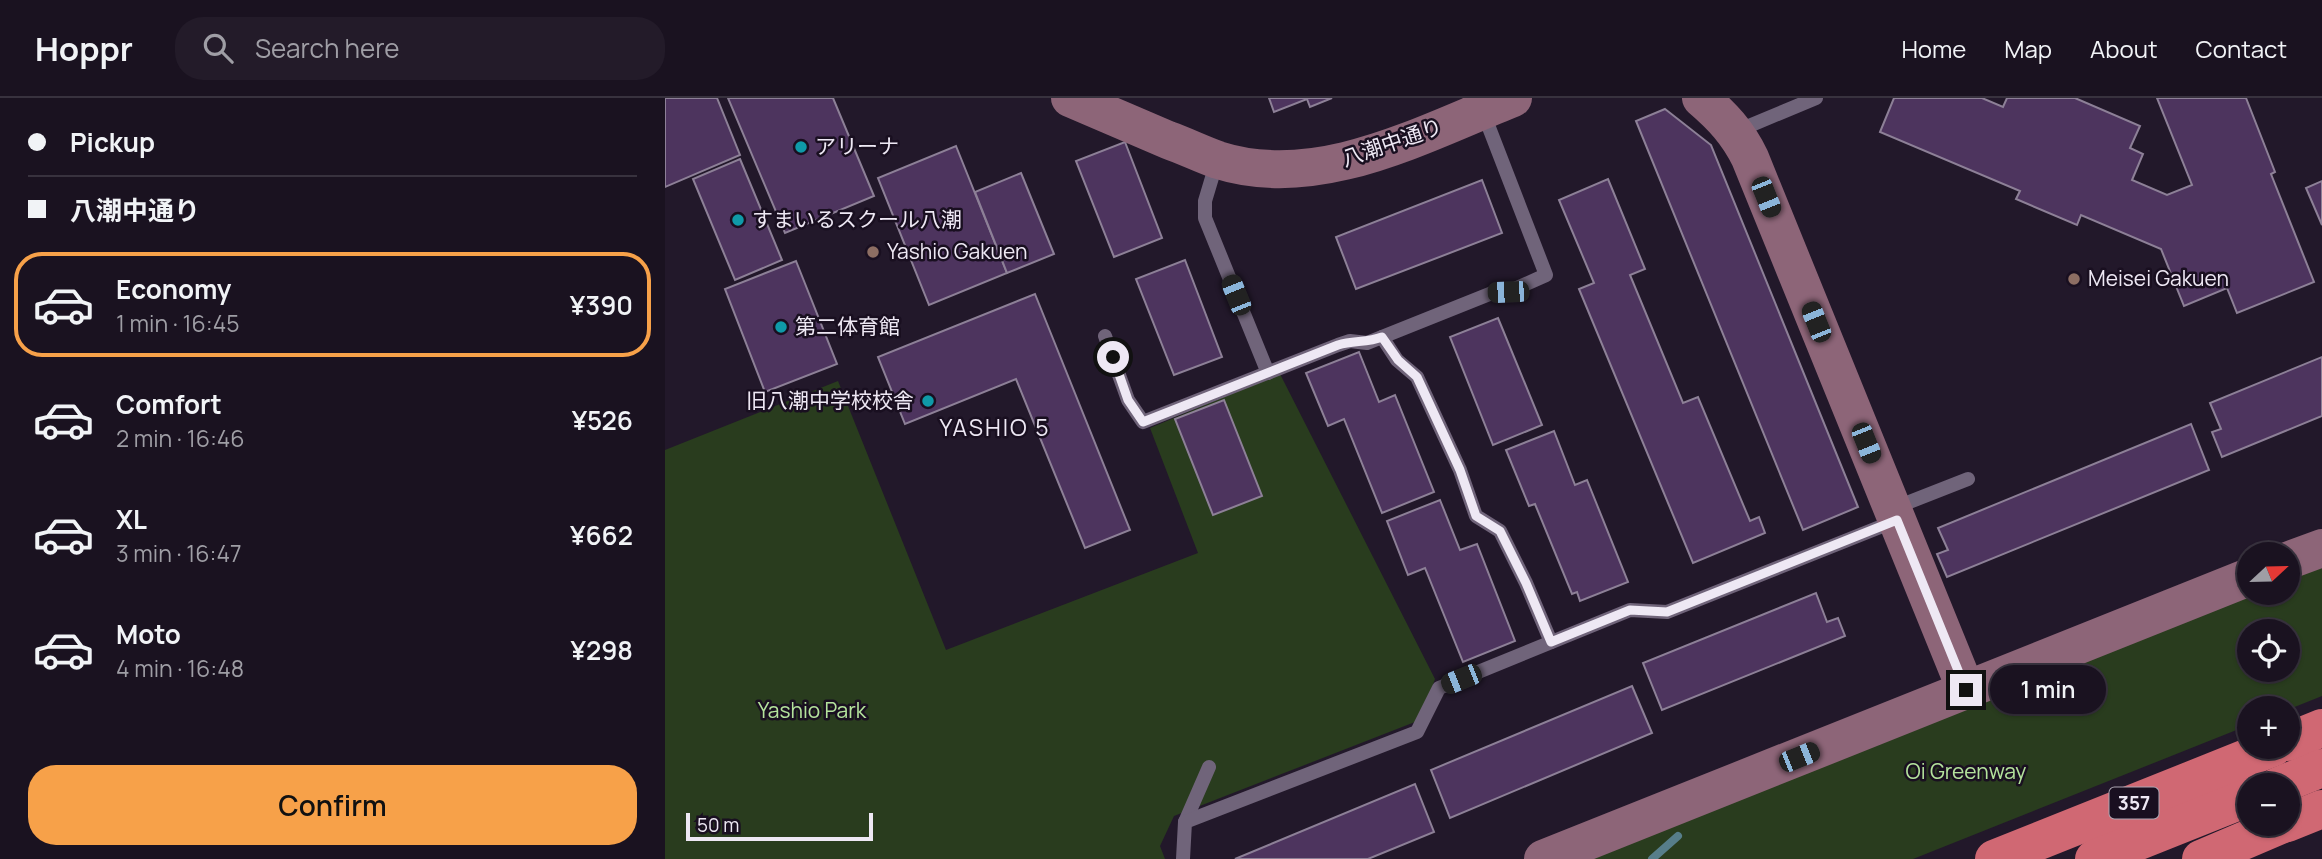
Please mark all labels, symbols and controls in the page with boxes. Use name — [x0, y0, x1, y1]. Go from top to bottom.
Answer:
search box — [175, 17, 665, 80]
text: Hoppr — [35, 26, 133, 71]
icon: search — [199, 29, 237, 67]
text: Search here — [255, 30, 400, 66]
text: Home — [1901, 32, 1966, 65]
text: Map — [2004, 32, 2052, 65]
text: About — [2090, 32, 2158, 65]
text: Contact — [2196, 32, 2287, 65]
street label: 八潮中通り — [1337, 112, 1446, 172]
text: Pickup — [70, 124, 155, 160]
place label: アリーナ — [815, 132, 899, 160]
marker: アリーナ — [793, 139, 809, 155]
car — [1749, 174, 1784, 220]
text: 八潮中通り — [70, 192, 200, 228]
place label: すまいるスクール八潮 — [752, 205, 962, 233]
marker: すまいるスクール八潮 — [730, 212, 746, 228]
place label: Yashio Gakuen — [887, 237, 1027, 265]
marker: Yashio Gakuen — [865, 244, 881, 260]
place label: Meisei Gakuen — [2088, 264, 2229, 292]
text: Economy — [116, 271, 231, 307]
marker: Meisei Gakuen — [2066, 271, 2082, 287]
car — [1219, 272, 1254, 318]
icon: car — [32, 273, 95, 336]
car — [1487, 281, 1530, 303]
text: ¥390 — [570, 287, 633, 323]
car — [1799, 299, 1834, 345]
text: 1 min · 16:45 — [116, 307, 239, 339]
place label: 第二体育館 — [795, 312, 900, 340]
marker: 第二体育館 — [773, 319, 789, 335]
route start — [1097, 341, 1129, 373]
text: Comfort — [116, 386, 222, 422]
place label: 旧八潮中学校校舎 — [746, 386, 914, 414]
icon: car — [32, 388, 95, 451]
marker: 旧八潮中学校校舎 — [920, 393, 936, 409]
text: ¥526 — [572, 402, 633, 438]
district label: YASHIO 5 — [939, 411, 1051, 443]
car — [1849, 420, 1884, 466]
text: 2 min · 16:46 — [116, 422, 245, 454]
text: XL — [116, 501, 147, 537]
icon: car — [32, 503, 95, 566]
text: ¥662 — [570, 517, 633, 553]
text: 3 min · 16:47 — [116, 537, 242, 569]
north arrow — [2237, 542, 2299, 606]
map controls — [2237, 542, 2300, 836]
text: Moto — [116, 616, 181, 652]
icon: car — [32, 618, 95, 681]
button: locate — [2237, 619, 2300, 682]
text: ¥298 — [571, 632, 633, 668]
text: 4 min · 16:48 — [116, 652, 244, 684]
car — [1438, 661, 1485, 697]
callout: 1 min — [1991, 666, 2106, 714]
text: 1 min — [2021, 673, 2075, 705]
route end — [1950, 674, 1982, 706]
park label: Yashio Park — [758, 696, 867, 724]
button: + — [2237, 696, 2300, 759]
car — [1776, 739, 1823, 775]
park label: Oi Greenway — [1906, 757, 2026, 785]
button: Confirm — [28, 765, 637, 845]
button: − — [2237, 773, 2300, 836]
road number: 357 — [2109, 788, 2159, 818]
scale bar — [686, 810, 873, 842]
text: 50 m — [697, 812, 739, 838]

